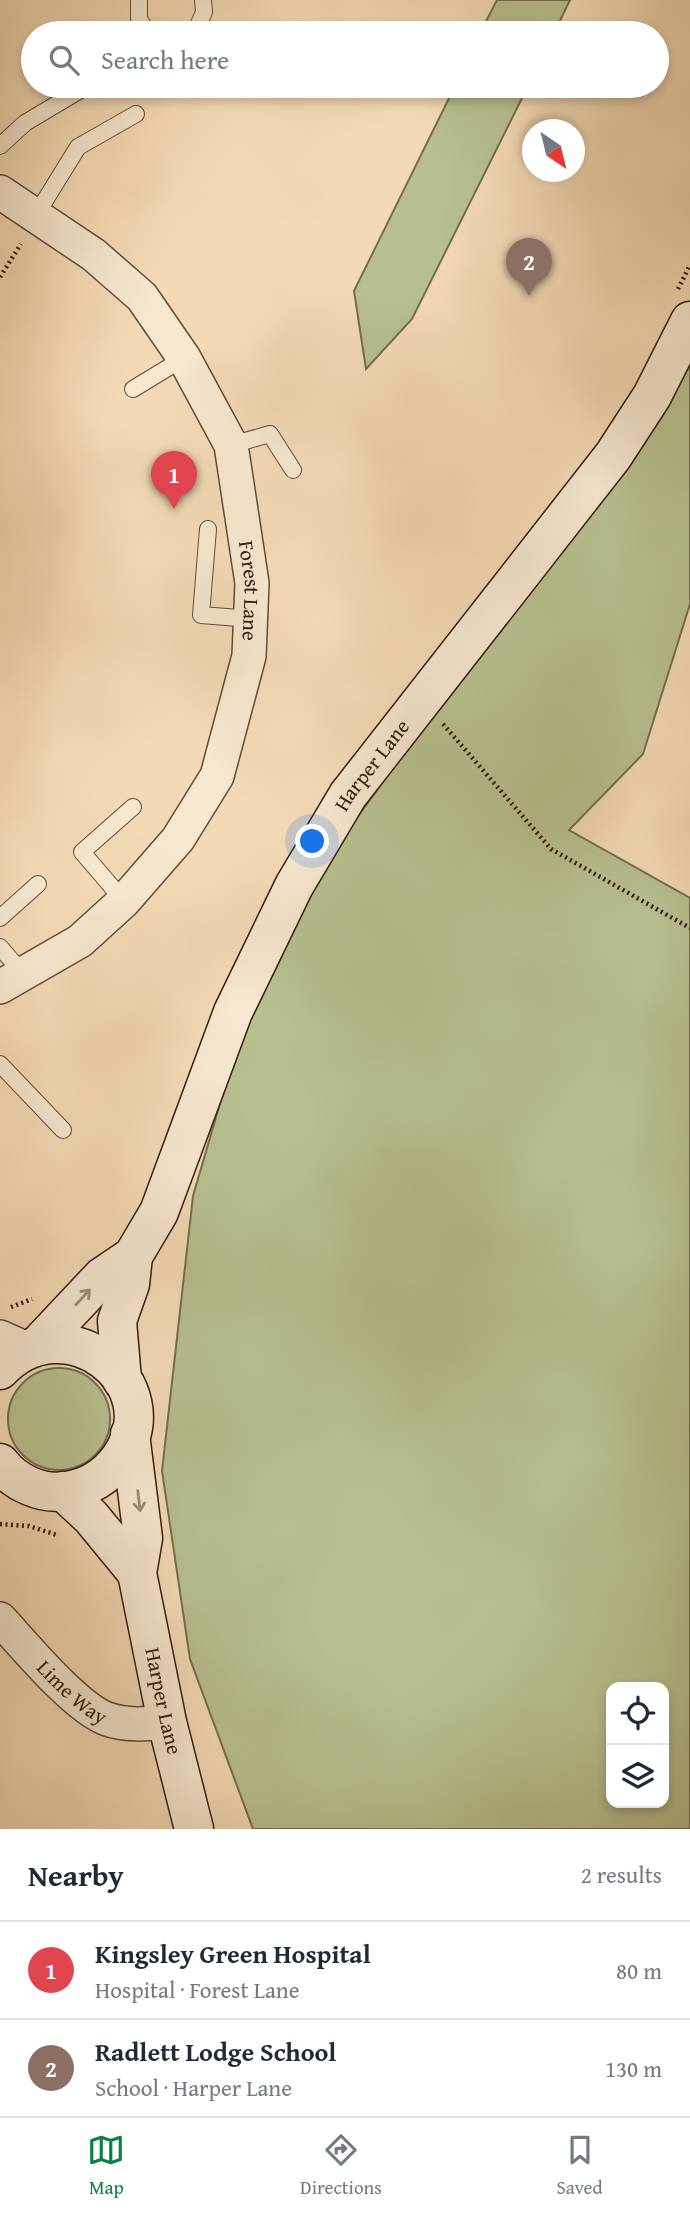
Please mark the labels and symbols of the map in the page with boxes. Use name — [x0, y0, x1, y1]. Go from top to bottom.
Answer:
north arrow — [522, 119, 585, 182]
pin: 2 — [506, 238, 552, 296]
pin: 1 — [151, 451, 197, 509]
street label: Forest Lane — [231, 538, 268, 642]
street label: Harper Lane — [326, 712, 417, 817]
your location — [295, 824, 329, 858]
one-way arrow — [74, 1289, 91, 1306]
one-way arrow — [132, 1490, 145, 1512]
street label: Harper Lane — [137, 1645, 191, 1758]
street label: Lime Way — [30, 1653, 113, 1732]

